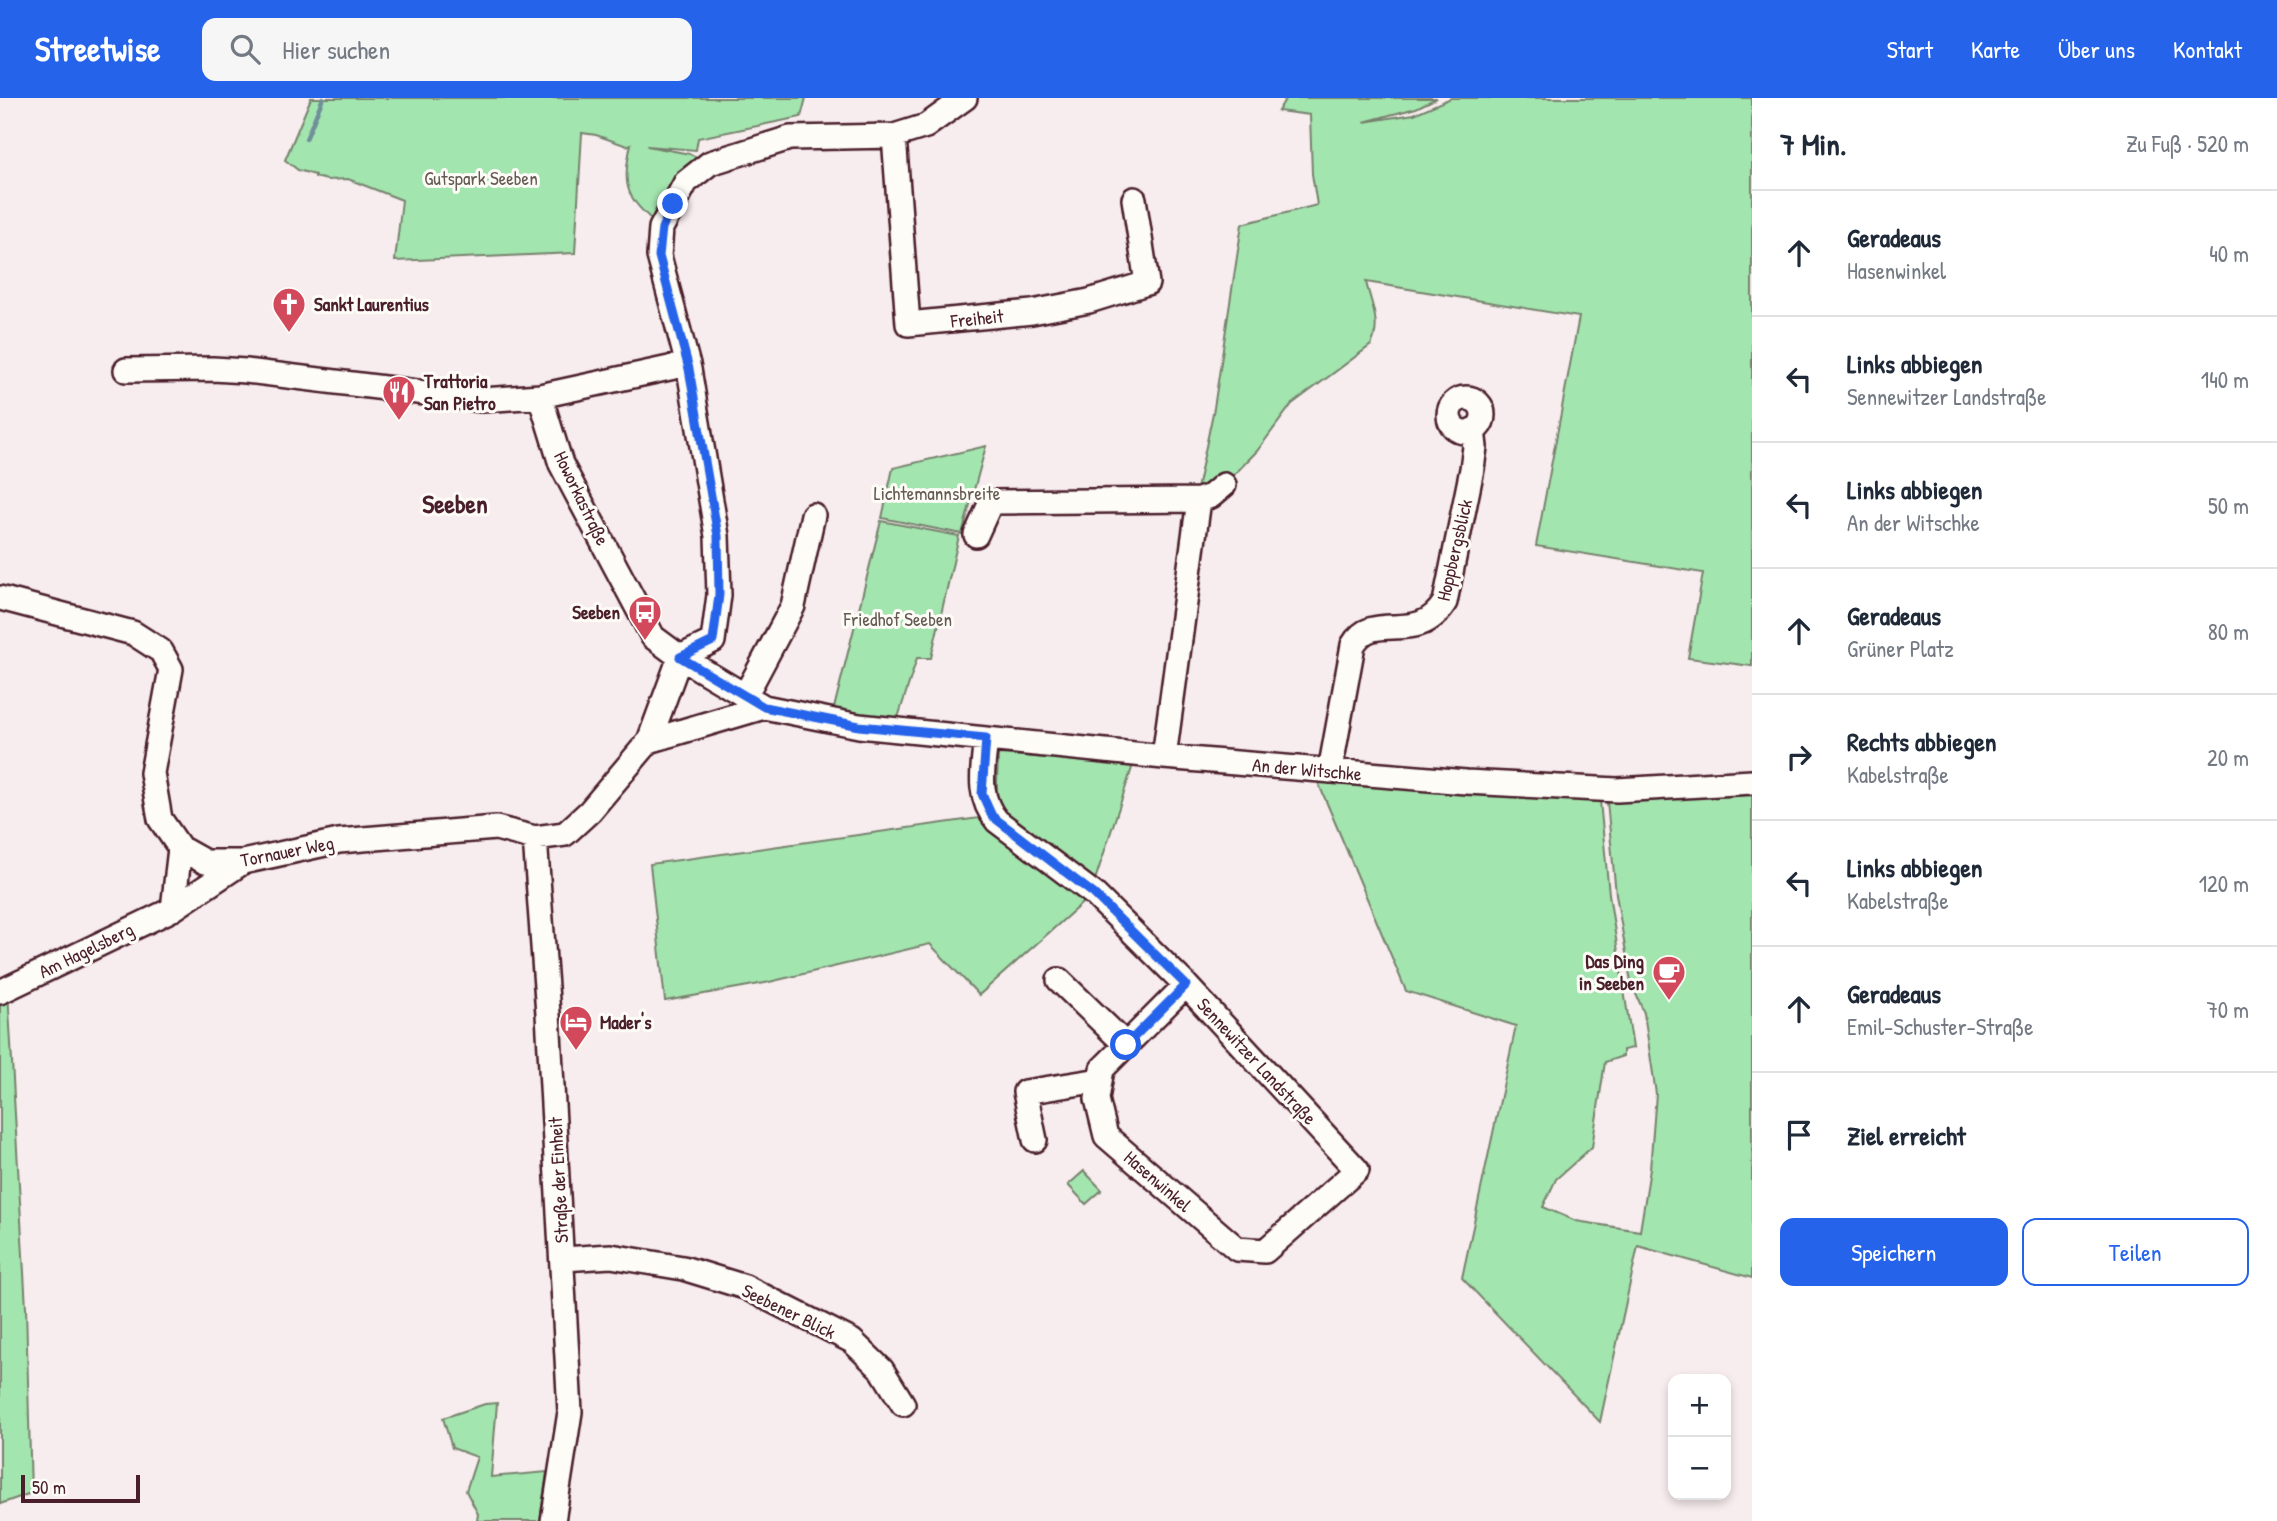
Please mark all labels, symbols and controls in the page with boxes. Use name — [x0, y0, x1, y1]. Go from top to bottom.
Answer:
search box — [202, 18, 692, 81]
text: Streetwise — [35, 27, 160, 71]
icon: search — [226, 30, 264, 68]
text: Hier suchen — [282, 32, 390, 67]
text: Start — [1887, 33, 1933, 65]
text: Karte — [1971, 33, 2020, 65]
text: Über uns — [2058, 33, 2135, 65]
text: Kontakt — [2173, 33, 2242, 65]
text: 7 Min. — [1780, 124, 1846, 164]
text: Zu Fuß · 520 m — [2126, 128, 2249, 159]
park label: Gutspark Seeben — [424, 165, 538, 191]
route end — [657, 188, 688, 219]
text: Geradeaus — [1847, 220, 1941, 255]
icon: ahead — [1780, 234, 1818, 272]
text: 40 m — [2209, 238, 2249, 269]
text: Hasenwinkel — [1847, 255, 1946, 286]
church icon: Sankt Laurentius — [270, 285, 308, 334]
place label: Sankt Laurentius — [314, 291, 430, 317]
street label: Freiheit — [948, 302, 1005, 334]
text: Links abbiegen — [1847, 346, 1983, 381]
icon: left — [1780, 360, 1818, 398]
text: 140 m — [2201, 364, 2249, 395]
place label: Trattoria San Pietro — [423, 368, 496, 416]
restaurant icon: Trattoria San Pietro — [380, 373, 418, 422]
text: Sennewitzer Landstraße — [1847, 381, 2046, 412]
street label: Howorkastraße — [548, 447, 616, 550]
text: Links abbiegen — [1847, 472, 1983, 507]
park label: Lichtemannsbreite — [874, 480, 1001, 506]
district label: Seeben — [422, 486, 488, 521]
icon: left — [1780, 486, 1818, 524]
text: 50 m — [2208, 490, 2249, 521]
street label: Hoppbergsblick — [1430, 496, 1478, 603]
text: An der Witschke — [1847, 507, 1980, 538]
bus stop icon: Seeben — [626, 593, 664, 642]
text: Geradeaus — [1847, 598, 1941, 633]
place label: Seeben — [572, 599, 620, 625]
park label: Friedhof Seeben — [843, 606, 952, 632]
icon: ahead — [1780, 612, 1818, 650]
text: 80 m — [2208, 616, 2249, 647]
text: Grüner Platz — [1847, 633, 1954, 664]
text: Rechts abbiegen — [1847, 724, 1997, 759]
icon: right — [1780, 738, 1818, 776]
text: 20 m — [2207, 742, 2249, 773]
street label: An der Witschke — [1251, 751, 1363, 787]
text: Kabelstraße — [1847, 759, 1949, 790]
street label: Tornauer Weg — [238, 829, 336, 873]
text: Links abbiegen — [1847, 850, 1983, 885]
icon: left — [1780, 864, 1818, 902]
text: 120 m — [2199, 868, 2249, 899]
text: Kabelstraße — [1847, 885, 1949, 916]
street label: Am Hagelsberg — [34, 916, 138, 984]
place label: Das Ding in Seeben — [1579, 948, 1645, 996]
cafe icon: Das Ding in Seeben — [1650, 953, 1688, 1002]
text: Geradeaus — [1847, 976, 1941, 1011]
icon: ahead — [1780, 990, 1818, 1028]
street label: Sennewitzer Landstraße — [1191, 992, 1323, 1130]
text: 70 m — [2206, 994, 2249, 1025]
hotel icon: Mader's — [557, 1003, 595, 1052]
place label: Mader's — [600, 1009, 652, 1035]
text: Emil-Schuster-Straße — [1847, 1011, 2033, 1042]
route start — [1110, 1029, 1141, 1060]
street label: Straße der Einheit — [542, 1116, 574, 1244]
icon: arrive — [1780, 1116, 1818, 1154]
text: Ziel erreicht — [1847, 1118, 1966, 1153]
street label: Hasenwinkel — [1119, 1144, 1198, 1218]
button: Speichern — [1780, 1218, 2008, 1286]
button: Teilen — [2022, 1218, 2249, 1286]
street label: Seebener Blick — [738, 1277, 840, 1345]
map controls — [1668, 1374, 1731, 1500]
button: + — [1668, 1374, 1731, 1437]
button: − — [1668, 1437, 1731, 1500]
scale bar — [21, 1472, 140, 1504]
text: 50 m — [32, 1474, 66, 1500]

